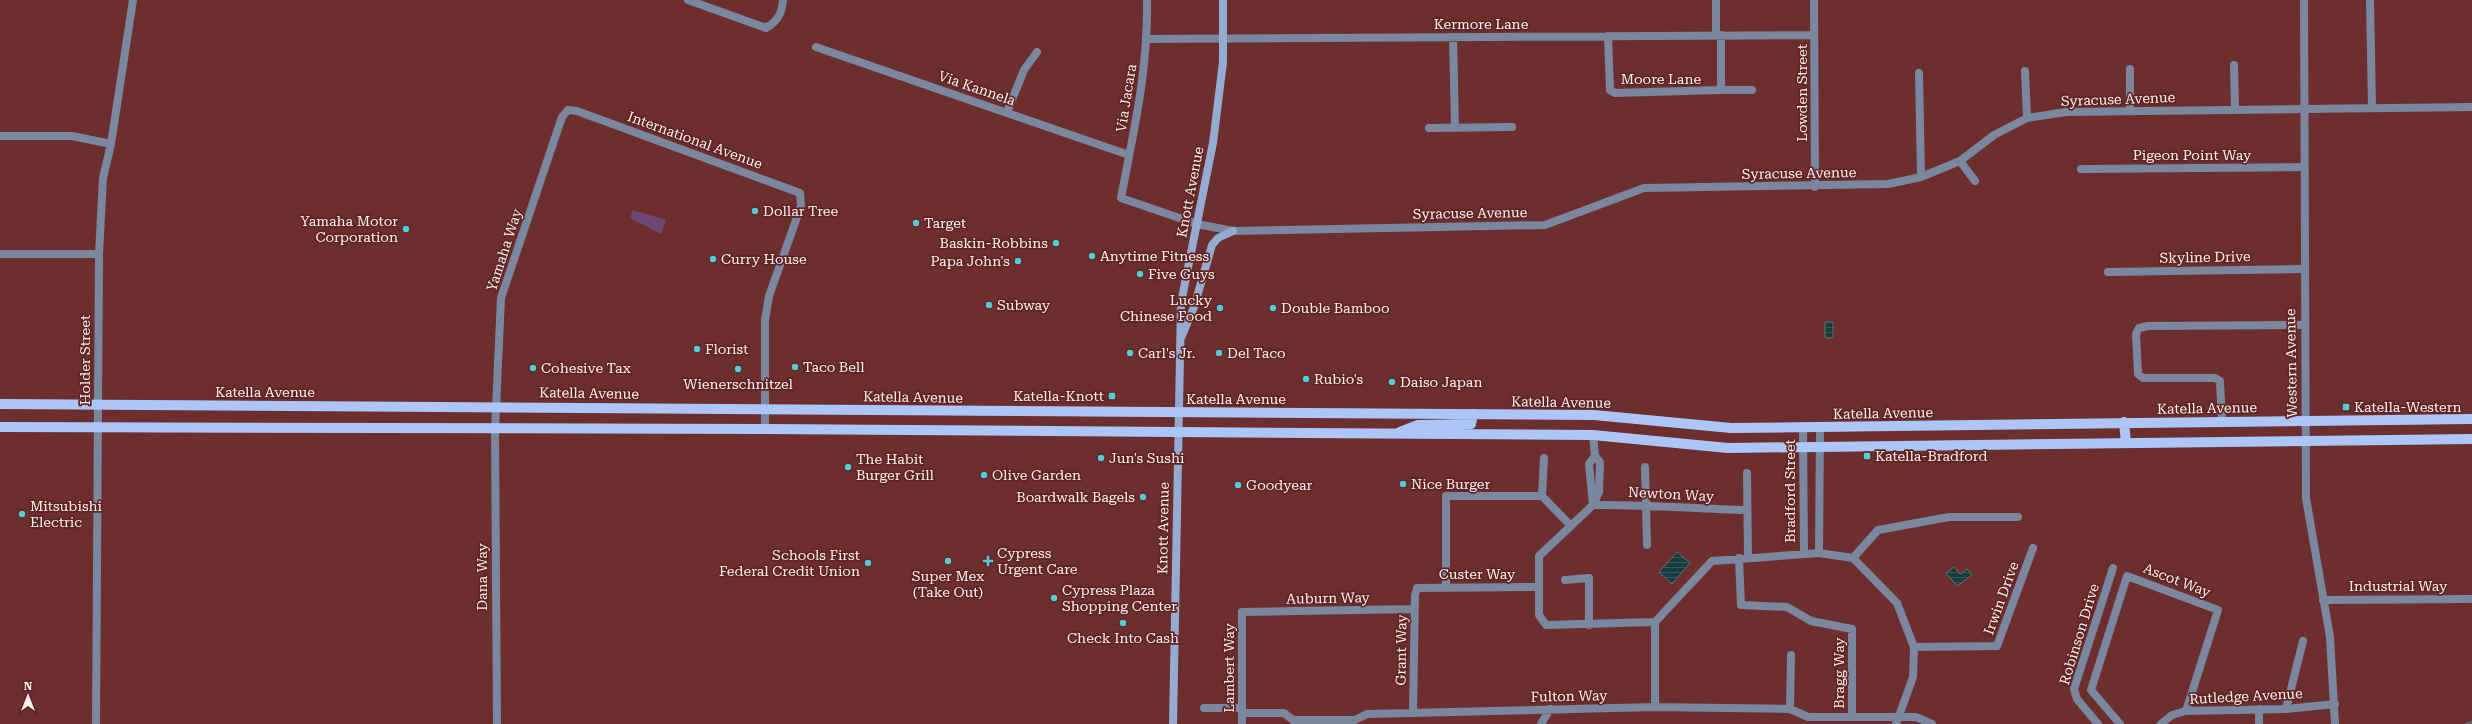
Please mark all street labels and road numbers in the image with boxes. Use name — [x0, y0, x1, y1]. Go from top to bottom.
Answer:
street label: Kermore Lane — [1434, 16, 1529, 32]
street label: Lowden Street — [1794, 44, 1810, 142]
street label: Via Jacara — [1113, 62, 1139, 133]
street label: Via Kannela — [936, 67, 1018, 109]
street label: Moore Lane — [1621, 71, 1701, 87]
street label: Syracuse Avenue — [2061, 89, 2176, 109]
street label: International Avenue — [625, 108, 765, 172]
street label: Knott Avenue — [1173, 145, 1207, 239]
street label: Pigeon Point Way — [2133, 147, 2252, 163]
street label: Syracuse Avenue — [1742, 164, 1857, 182]
street label: Syracuse Avenue — [1413, 204, 1528, 222]
street label: Yamaha Way — [483, 206, 525, 293]
street label: Skyline Drive — [2159, 248, 2251, 266]
street label: Western Avenue — [2282, 308, 2300, 418]
street label: Holder Street — [77, 315, 93, 405]
street label: Katella Avenue — [215, 384, 315, 400]
street label: Katella Avenue — [539, 384, 639, 402]
street label: Katella Avenue — [863, 388, 963, 406]
street label: Katella Avenue — [1186, 391, 1286, 407]
street label: Katella Avenue — [1511, 393, 1611, 411]
street label: Katella Avenue — [2157, 399, 2257, 417]
street label: Katella Avenue — [1833, 404, 1933, 422]
street label: Bradford Street — [1782, 439, 1798, 543]
street label: Knott Avenue — [1154, 481, 1172, 574]
street label: Newton Way — [1628, 484, 1715, 504]
street label: Dana Way — [474, 542, 490, 611]
street label: Irwin Drive — [1980, 559, 2022, 637]
street label: Ascot Way — [2141, 560, 2214, 600]
street label: Custer Way — [1439, 566, 1516, 582]
street label: Industrial Way — [2349, 578, 2448, 594]
street label: Robinson Drive — [2056, 581, 2102, 687]
street label: Auburn Way — [1286, 589, 1371, 607]
street label: Grant Way — [1392, 614, 1410, 686]
street label: Lambert Way — [1221, 623, 1237, 713]
street label: Bragg Way — [1831, 637, 1847, 709]
street label: Rutledge Avenue — [2189, 685, 2303, 707]
street label: Fulton Way — [1530, 687, 1608, 705]

